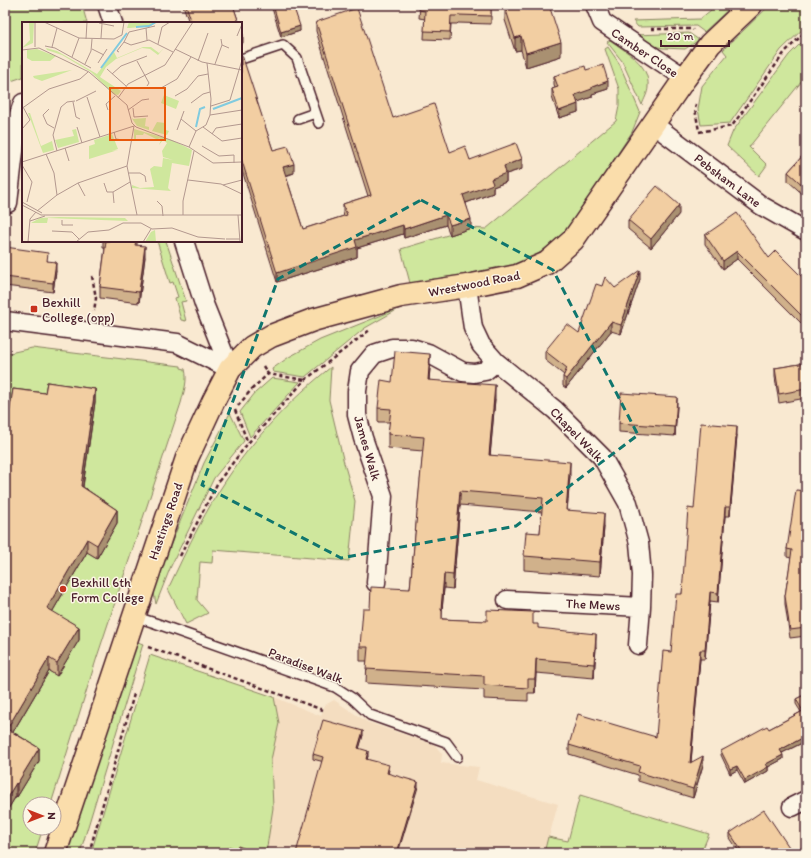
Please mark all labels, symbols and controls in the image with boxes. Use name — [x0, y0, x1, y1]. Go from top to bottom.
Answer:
inset map — [22, 22, 242, 242]
scale bar — [661, 22, 729, 48]
street label: Camber Close — [608, 24, 681, 80]
text: 20 m — [667, 29, 694, 43]
street label: Pebsham Lane — [691, 151, 764, 210]
street label: Wrestwood Road — [427, 267, 521, 300]
place label: Bexhill College (opp) — [42, 295, 115, 325]
marker: Bexhill College (opp) — [29, 304, 39, 314]
street label: Chapel Walk — [547, 404, 606, 465]
street label: James Walk — [351, 414, 384, 483]
street label: Hastings Road — [145, 481, 186, 562]
place label: Bexhill 6th Form College — [71, 575, 144, 605]
marker: Bexhill 6th Form College — [58, 584, 68, 594]
street label: The Mews — [565, 596, 621, 613]
street label: Paradise Walk — [267, 644, 345, 687]
north arrow — [22, 796, 62, 836]
text: N — [45, 812, 58, 820]

